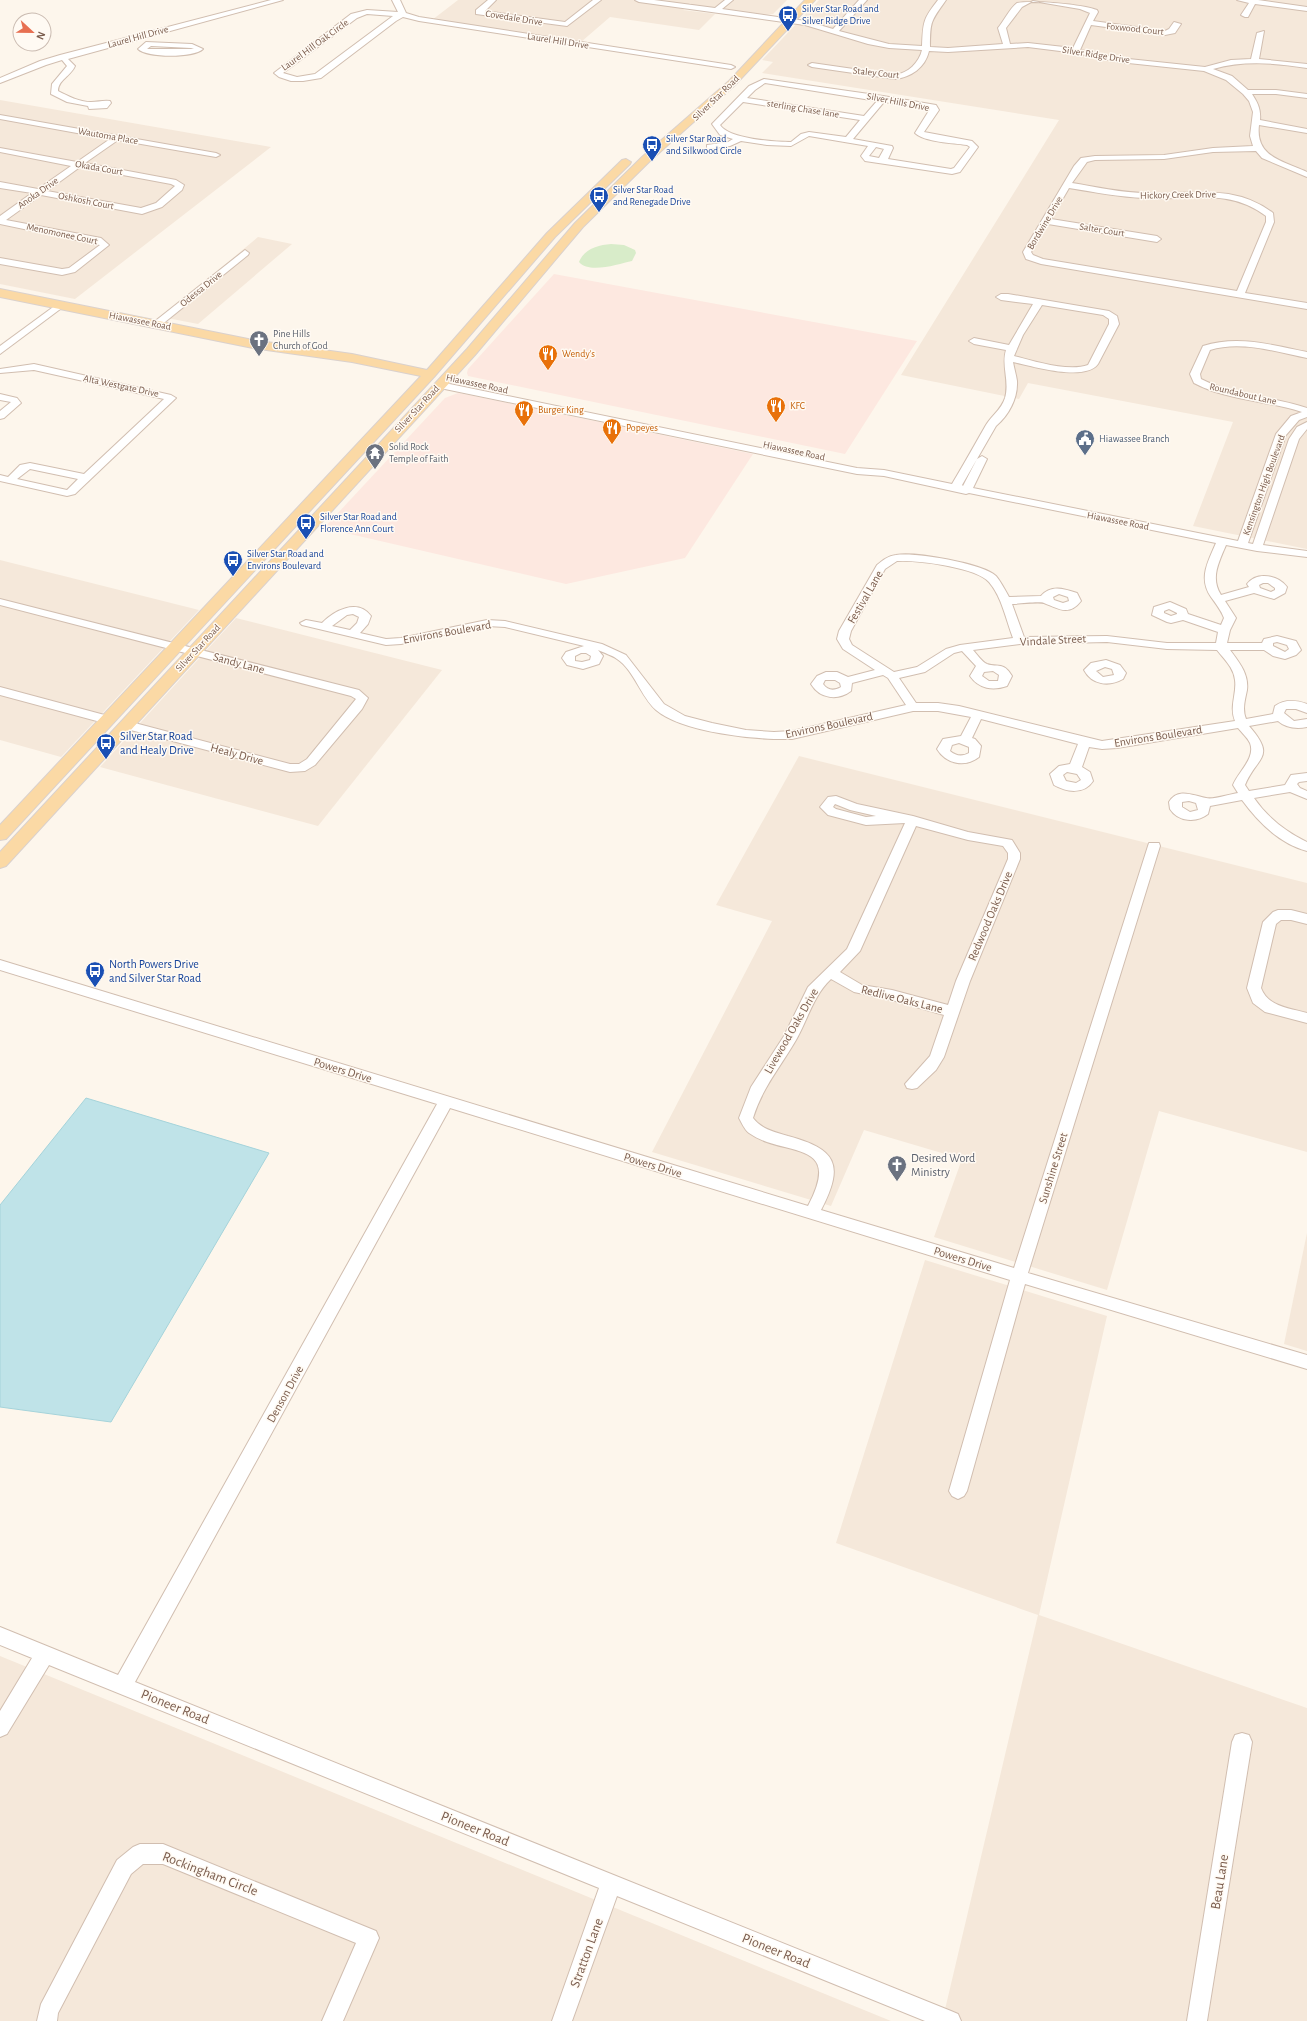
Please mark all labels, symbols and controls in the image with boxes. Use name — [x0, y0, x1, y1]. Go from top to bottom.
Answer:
bus stop icon: Silver Star Road and Silver Ridge Drive — [777, 4, 799, 32]
place label: Silver Star Road and Silver Ridge Drive — [802, 4, 879, 26]
street label: Covedale Drive — [485, 9, 544, 28]
north arrow — [12, 12, 52, 52]
street label: Laurel Hill Oak Circle — [279, 17, 351, 73]
street label: Foxwood Court — [1106, 21, 1165, 37]
street label: Laurel Hill Drive — [107, 24, 170, 50]
text: N — [34, 30, 47, 41]
street label: Laurel Hill Drive — [526, 31, 590, 51]
street label: Silver Ridge Drive — [1062, 45, 1131, 65]
street label: Staley Court — [852, 66, 901, 81]
street label: Silver Star Road — [691, 73, 741, 123]
street label: Silver Hills Drive — [866, 91, 931, 113]
street label: sterling Chase lane — [766, 98, 840, 120]
street label: Wautoma Place — [77, 126, 139, 146]
bus stop icon: Silver Star Road and Silkwood Circle — [641, 134, 663, 162]
place label: Silver Star Road and Silkwood Circle — [666, 134, 742, 156]
street label: Okada Court — [74, 159, 124, 177]
street label: Anoka Drive — [16, 175, 61, 211]
bus stop icon: Silver Star Road and Renegade Drive — [588, 185, 610, 213]
place label: Silver Star Road and Renegade Drive — [613, 185, 691, 207]
street label: Hickory Creek Drive — [1140, 189, 1216, 201]
street label: Oshkosh Court — [57, 191, 115, 211]
street label: Bordwine Drive — [1025, 194, 1065, 251]
street label: Menomonee Court — [26, 222, 99, 247]
street label: Salter Court — [1079, 222, 1126, 239]
street label: Odessa Drive — [178, 269, 224, 309]
street label: Hiawassee Road — [108, 310, 172, 332]
church icon: Pine Hills Church of God — [248, 329, 270, 357]
place label: Pine Hills Church of God — [273, 329, 328, 351]
restaurant icon: Wendy's — [537, 343, 559, 371]
place label: Wendy's — [562, 349, 595, 359]
street label: Alta Westgate Drive — [82, 373, 160, 399]
street label: Hiawassee Road — [445, 373, 509, 395]
street label: Roundabout Lane — [1209, 381, 1278, 407]
street label: Silver Star Road — [393, 384, 441, 434]
restaurant icon: KFC — [765, 395, 787, 423]
restaurant icon: Burger King — [513, 399, 535, 427]
place label: KFC — [790, 401, 805, 411]
place label: Burger King — [538, 405, 584, 415]
restaurant icon: Popeyes — [601, 417, 623, 445]
place label: Popeyes — [626, 423, 658, 433]
public building icon: Hiawassee Branch — [1074, 428, 1096, 456]
street label: Kensington High Boulevard — [1241, 433, 1287, 537]
place label: Hiawassee Branch — [1099, 434, 1169, 444]
street label: Hiawassee Road — [762, 440, 826, 462]
temple icon: Solid Rock Temple of Faith — [364, 442, 386, 470]
place label: Solid Rock Temple of Faith — [389, 442, 449, 464]
street label: Hiawassee Road — [1086, 510, 1150, 532]
bus stop icon: Silver Star Road and Florence Ann Court — [295, 512, 317, 540]
place label: Silver Star Road and Florence Ann Court — [320, 512, 397, 534]
bus stop icon: Silver Star Road and Environs Boulevard — [222, 549, 244, 577]
place label: Silver Star Road and Environs Boulevard — [247, 549, 324, 571]
street label: Festival Lane — [845, 568, 885, 626]
street label: Environs Boulevard — [402, 618, 492, 646]
street label: Silver Star Road — [174, 623, 222, 673]
street label: Vindale Street — [1020, 632, 1087, 648]
street label: Sandy Lane — [212, 650, 266, 677]
street label: Environs Boulevard — [784, 710, 874, 740]
street label: Environs Boulevard — [1113, 723, 1203, 749]
place label: Silver Star Road and Healy Drive — [120, 730, 194, 757]
bus stop icon: Silver Star Road and Healy Drive — [95, 732, 117, 760]
street label: Healy Drive — [209, 741, 265, 768]
street label: Redwood Oaks Drive — [966, 870, 1014, 962]
place label: North Powers Drive and Silver Star Road — [109, 958, 201, 984]
bus stop icon: North Powers Drive and Silver Star Road — [84, 960, 106, 988]
street label: Redlive Oaks Lane — [860, 983, 944, 1015]
street label: Livewood Oaks Drive — [762, 986, 820, 1076]
street label: Powers Drive — [312, 1055, 374, 1085]
street label: Sunshine Street — [1037, 1131, 1070, 1205]
street label: Powers Drive — [622, 1150, 684, 1180]
place label: Desired Word Ministry — [911, 1152, 975, 1179]
church icon: Desired Word Ministry — [886, 1154, 908, 1182]
street label: Powers Drive — [932, 1244, 994, 1274]
street label: Denson Drive — [265, 1364, 305, 1424]
street label: Pioneer Road — [139, 1687, 211, 1727]
street label: Pioneer Road — [439, 1809, 511, 1849]
street label: Rockingham Circle — [160, 1849, 260, 1899]
street label: Beau Lane — [1209, 1853, 1231, 1911]
street label: Stratton Lane — [568, 1916, 606, 1990]
street label: Pioneer Road — [740, 1931, 812, 1971]

